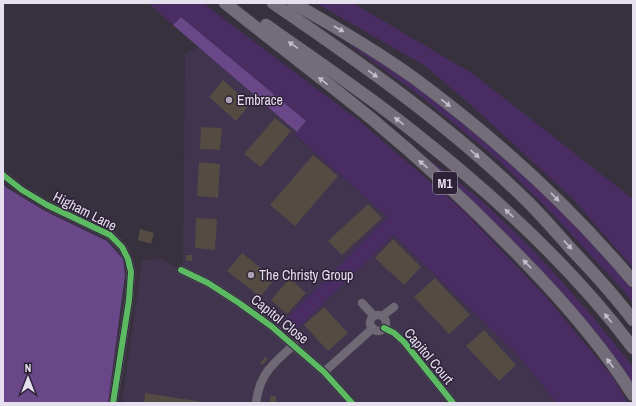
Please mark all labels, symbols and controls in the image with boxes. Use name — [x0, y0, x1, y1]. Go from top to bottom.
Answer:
one-way arrow — [333, 26, 345, 33]
one-way arrow — [288, 41, 298, 49]
one-way arrow — [368, 70, 379, 78]
one-way arrow — [318, 76, 329, 85]
place label: Embrace — [237, 91, 283, 109]
marker: Embrace — [224, 95, 234, 105]
one-way arrow — [440, 99, 451, 107]
one-way arrow — [393, 117, 404, 125]
one-way arrow — [470, 150, 480, 159]
one-way arrow — [418, 159, 428, 169]
road number: M1 — [433, 172, 457, 194]
street label: Higham Lane — [50, 187, 120, 235]
one-way arrow — [550, 192, 560, 202]
one-way arrow — [504, 208, 514, 218]
one-way arrow — [563, 240, 573, 250]
one-way arrow — [522, 259, 532, 269]
place label: The Christy Group — [259, 266, 353, 284]
marker: The Christy Group — [246, 270, 256, 280]
street label: Capitol Close — [248, 290, 312, 348]
one-way arrow — [604, 312, 613, 323]
street label: Capitol Court — [400, 324, 458, 388]
north arrow — [8, 358, 48, 398]
one-way arrow — [607, 358, 615, 368]
text: N — [25, 361, 31, 375]

